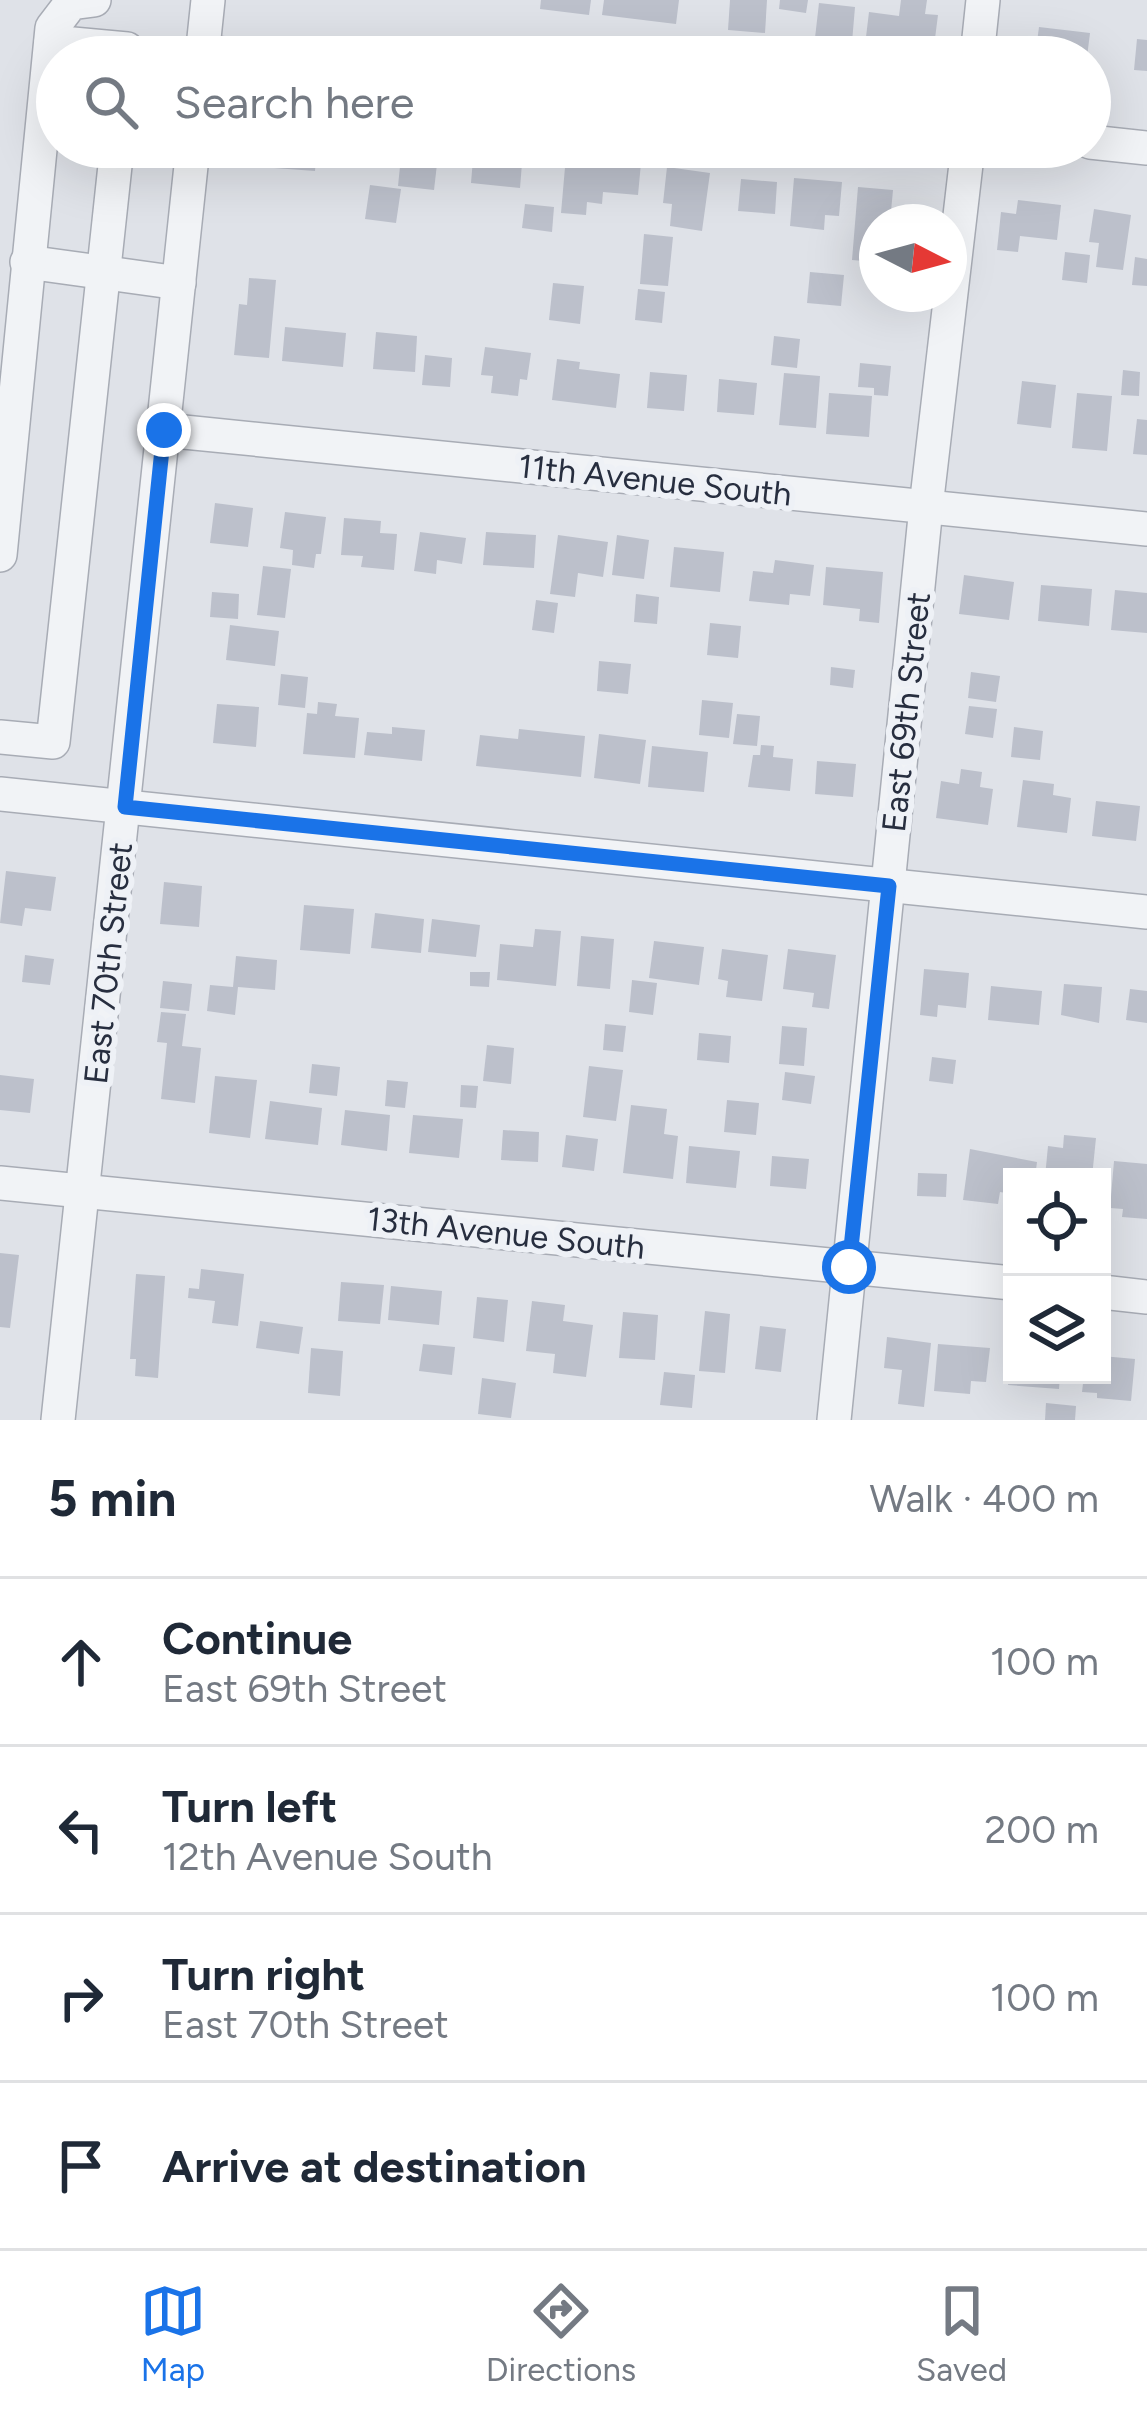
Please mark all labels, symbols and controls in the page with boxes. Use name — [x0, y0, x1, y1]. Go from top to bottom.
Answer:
search box — [36, 36, 1111, 168]
icon: search — [78, 69, 144, 135]
text: Search here — [174, 75, 414, 129]
north arrow — [859, 204, 967, 312]
route end — [137, 403, 191, 457]
street label: 11th Avenue South — [516, 446, 794, 514]
street label: East 69th Street — [874, 590, 938, 834]
street label: East 70th Street — [76, 840, 140, 1086]
map controls — [1003, 1168, 1111, 1384]
button: locate — [1003, 1168, 1111, 1276]
street label: 13th Avenue South — [365, 1199, 647, 1267]
route start — [822, 1240, 876, 1294]
button: layers — [1003, 1276, 1111, 1384]
text: 5 min — [48, 1468, 177, 1529]
text: Walk · 400 m — [870, 1475, 1099, 1522]
text: Continue — [162, 1611, 352, 1665]
icon: ahead — [48, 1629, 114, 1695]
text: 100 m — [990, 1638, 1099, 1685]
text: East 69th Street — [162, 1665, 447, 1712]
text: Turn left — [162, 1779, 337, 1833]
icon: left — [48, 1797, 114, 1863]
text: 200 m — [984, 1806, 1099, 1853]
text: 12th Avenue South — [162, 1833, 492, 1880]
text: Turn right — [162, 1947, 365, 2001]
icon: right — [48, 1965, 114, 2031]
text: 100 m — [990, 1974, 1099, 2021]
text: East 70th Street — [162, 2001, 449, 2048]
icon: arrive — [48, 2133, 114, 2199]
text: Arrive at destination — [162, 2139, 586, 2193]
tab: Map — [140, 2278, 206, 2389]
tab: Directions — [486, 2278, 636, 2389]
tab: Saved — [916, 2278, 1007, 2389]

